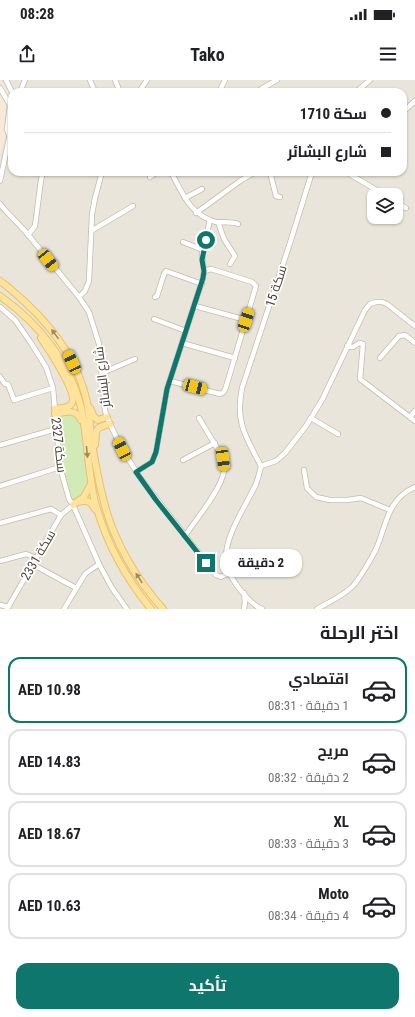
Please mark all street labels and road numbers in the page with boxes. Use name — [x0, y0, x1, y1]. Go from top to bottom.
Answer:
street label: سكة 15 — [262, 263, 290, 309]
street label: شارع البشائر — [91, 345, 114, 409]
street label: سكة 2327 — [48, 417, 70, 473]
street label: سكة 2331 — [18, 527, 58, 583]

